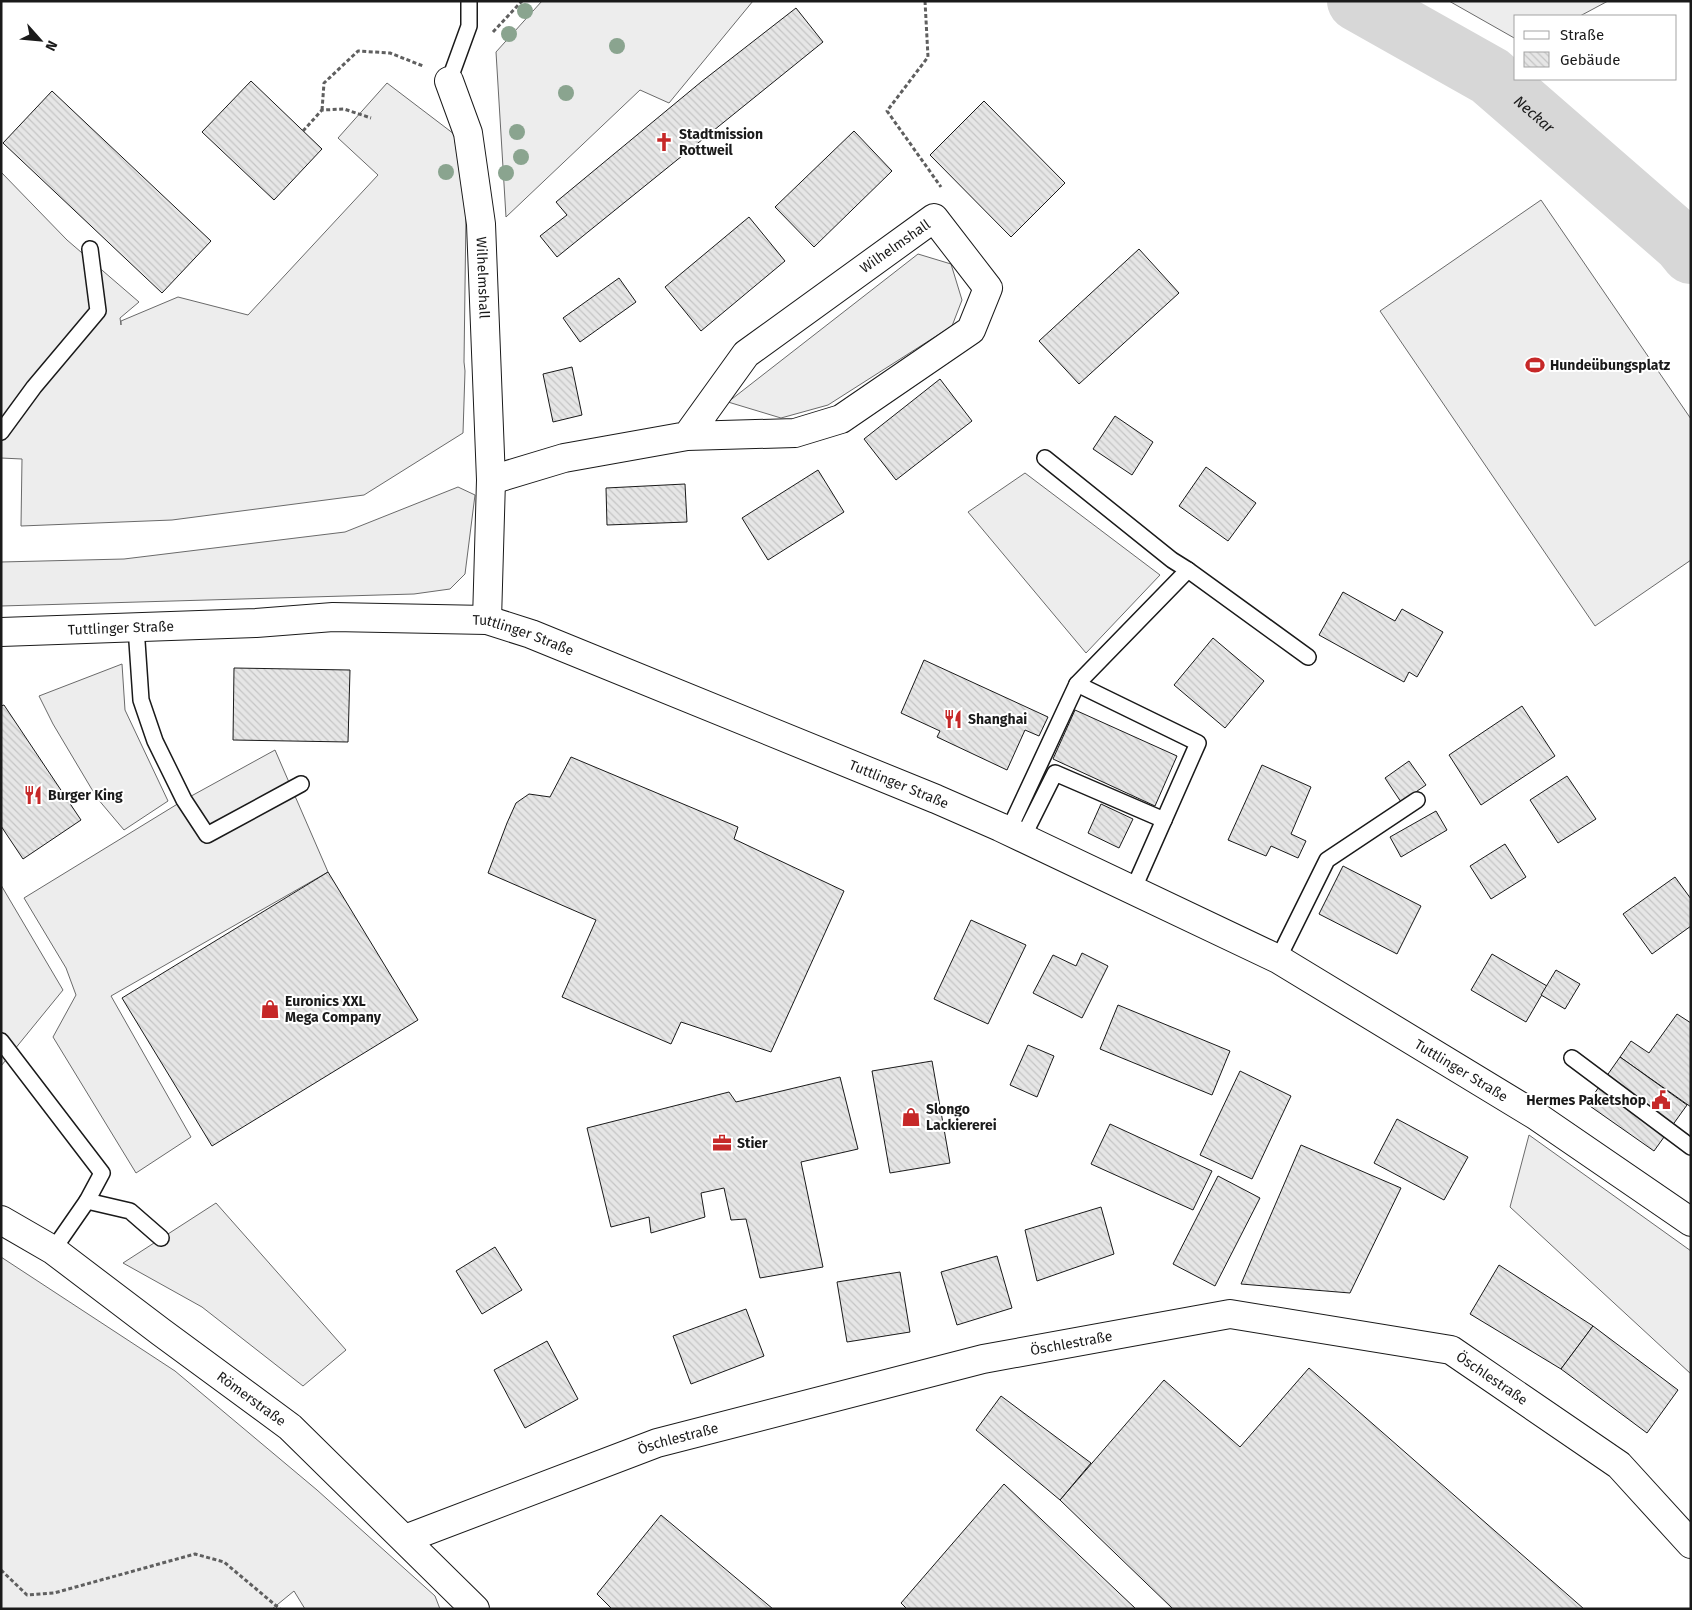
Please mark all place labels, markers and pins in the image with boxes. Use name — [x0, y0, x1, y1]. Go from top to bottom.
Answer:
place label: Stadtmission Rottweil — [679, 126, 763, 159]
church icon: Stadtmission Rottweil — [653, 131, 675, 153]
sports icon: Hundeübungsplatz — [1524, 354, 1546, 376]
place label: Hundeübungsplatz — [1550, 357, 1671, 374]
restaurant icon: Shanghai — [942, 708, 964, 730]
place label: Shanghai — [968, 711, 1027, 728]
restaurant icon: Burger King — [22, 784, 44, 806]
place label: Burger King — [48, 787, 123, 804]
place label: Euronics XXL Mega Company — [285, 993, 382, 1026]
shop icon: Euronics XXL Mega Company — [259, 998, 281, 1020]
public building icon: Hermes Paketshop — [1650, 1089, 1672, 1111]
place label: Hermes Paketshop — [1526, 1092, 1646, 1109]
place label: Slongo Lackiererei — [926, 1101, 997, 1134]
shop icon: Slongo Lackiererei — [900, 1106, 922, 1128]
office icon: Stier — [711, 1132, 733, 1154]
place label: Stier — [737, 1135, 768, 1152]

